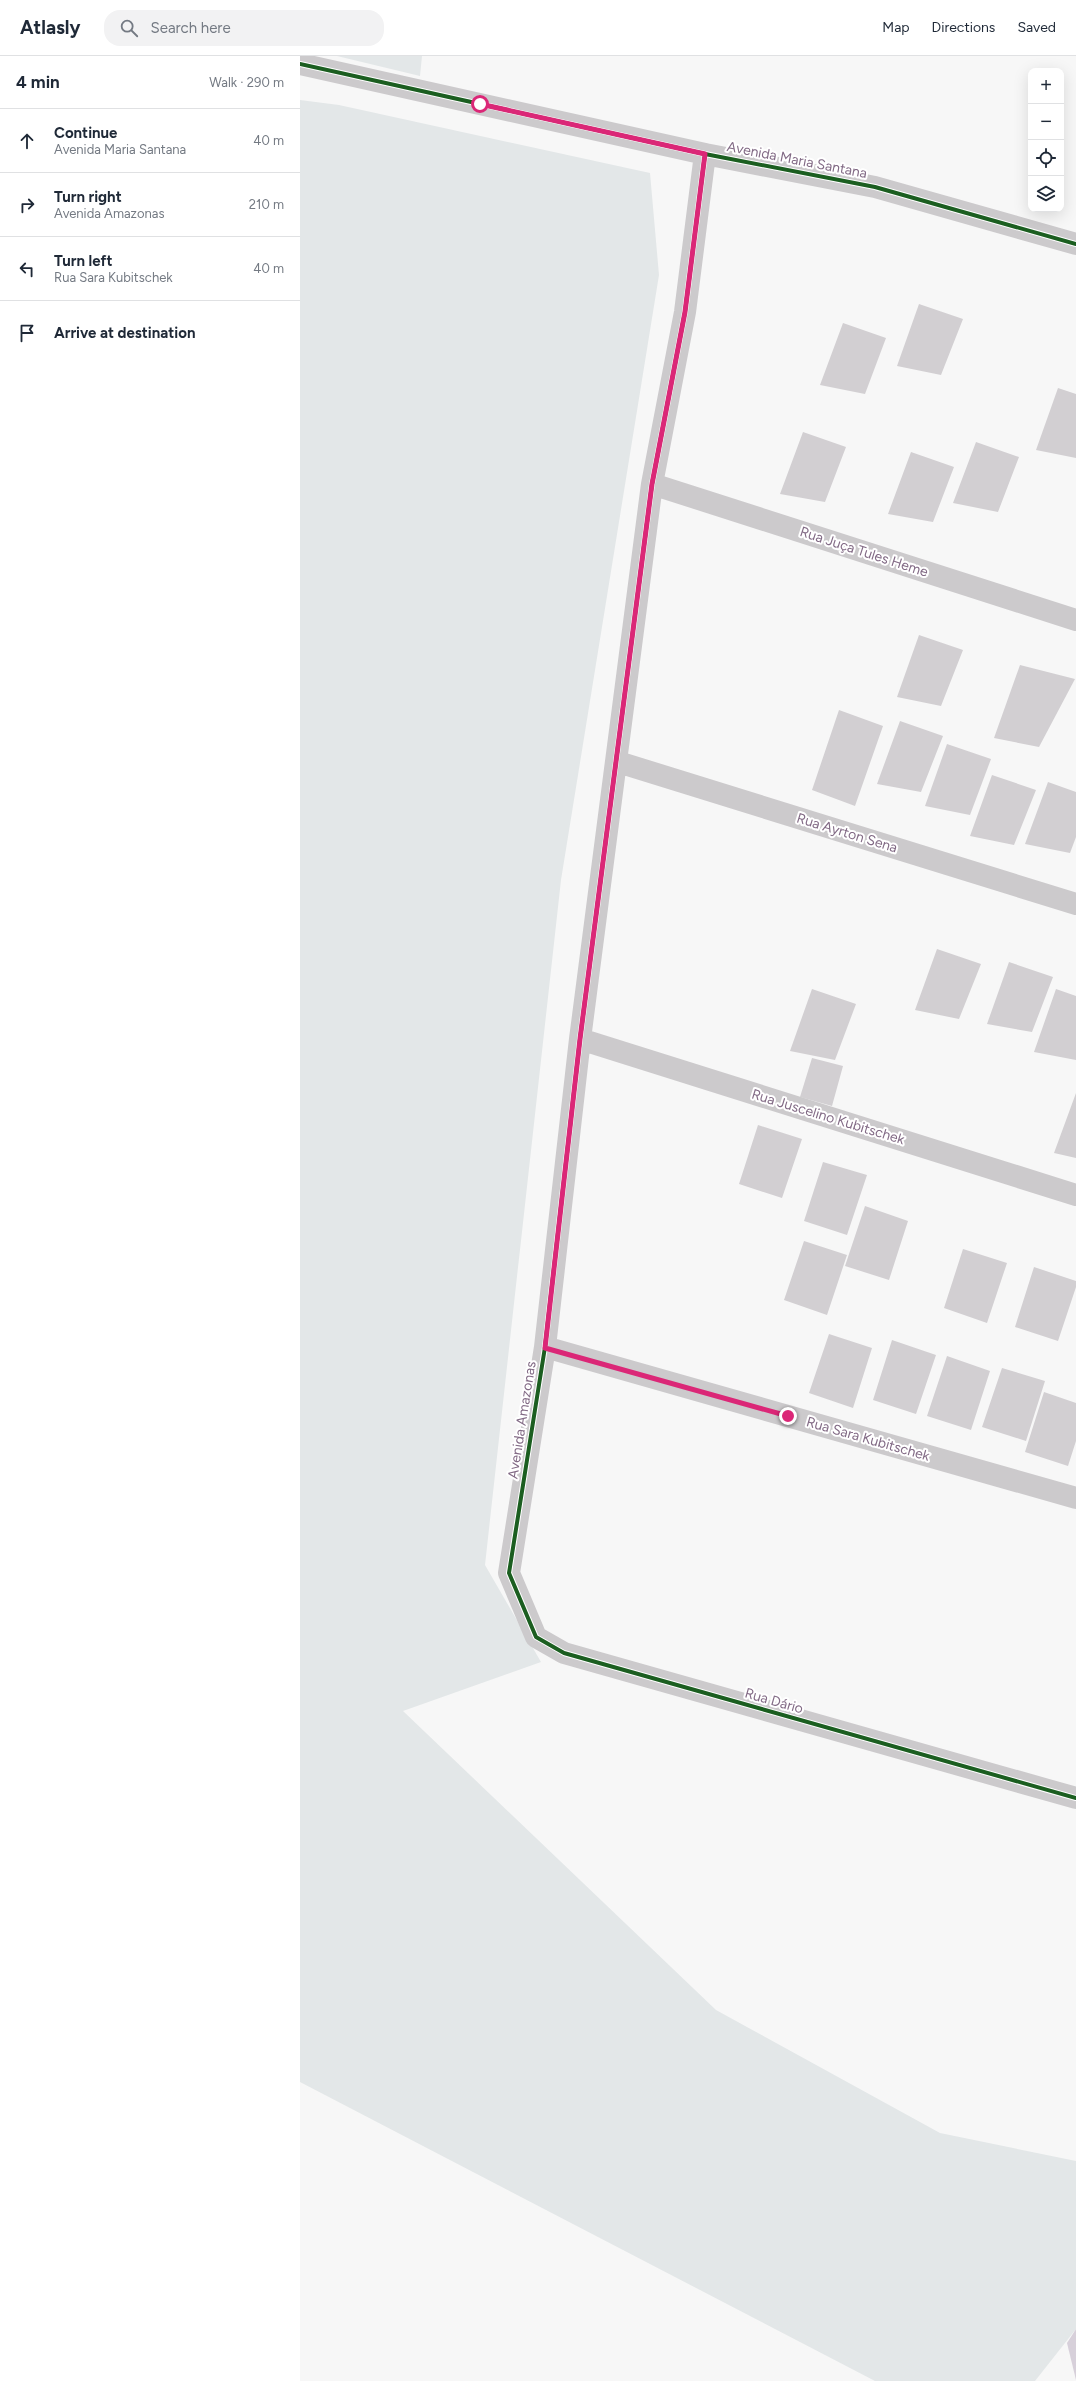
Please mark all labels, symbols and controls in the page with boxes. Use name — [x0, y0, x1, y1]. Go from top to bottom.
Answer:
search box — [104, 10, 384, 46]
text: Atlasly — [20, 16, 80, 39]
icon: search — [118, 17, 140, 39]
text: Search here — [150, 19, 231, 37]
text: Map — [882, 19, 910, 36]
text: Directions — [932, 19, 995, 36]
text: Saved — [1017, 19, 1056, 36]
map controls — [1028, 68, 1064, 212]
button: + — [1028, 68, 1064, 104]
text: 4 min — [16, 72, 60, 92]
text: Walk · 290 m — [209, 75, 284, 90]
route start — [471, 95, 489, 113]
button: − — [1028, 104, 1064, 140]
text: Continue — [54, 124, 117, 142]
icon: ahead — [16, 130, 38, 152]
text: 40 m — [253, 133, 284, 148]
street label: Avenida Maria Santana — [725, 138, 869, 182]
button: locate — [1028, 140, 1064, 176]
text: Avenida Maria Santana — [54, 142, 186, 157]
button: layers — [1028, 176, 1064, 212]
text: Turn right — [54, 188, 122, 206]
icon: right — [16, 194, 38, 216]
text: 210 m — [249, 197, 284, 212]
text: Avenida Amazonas — [54, 206, 164, 221]
text: Turn left — [54, 252, 112, 270]
icon: left — [16, 258, 38, 280]
text: 40 m — [253, 261, 284, 276]
text: Rua Sara Kubitschek — [54, 270, 173, 285]
icon: arrive — [16, 322, 38, 344]
text: Arrive at destination — [54, 324, 195, 342]
street label: Rua Juça Tules Heme — [798, 523, 931, 581]
street label: Rua Ayrton Sena — [795, 810, 899, 856]
street label: Rua Juscelino Kubitschek — [749, 1086, 907, 1148]
street label: Avenida Amazonas — [504, 1360, 540, 1480]
route end — [779, 1407, 797, 1425]
street label: Rua Sara Kubitschek — [804, 1413, 932, 1465]
street label: Rua Dário — [743, 1685, 805, 1717]

